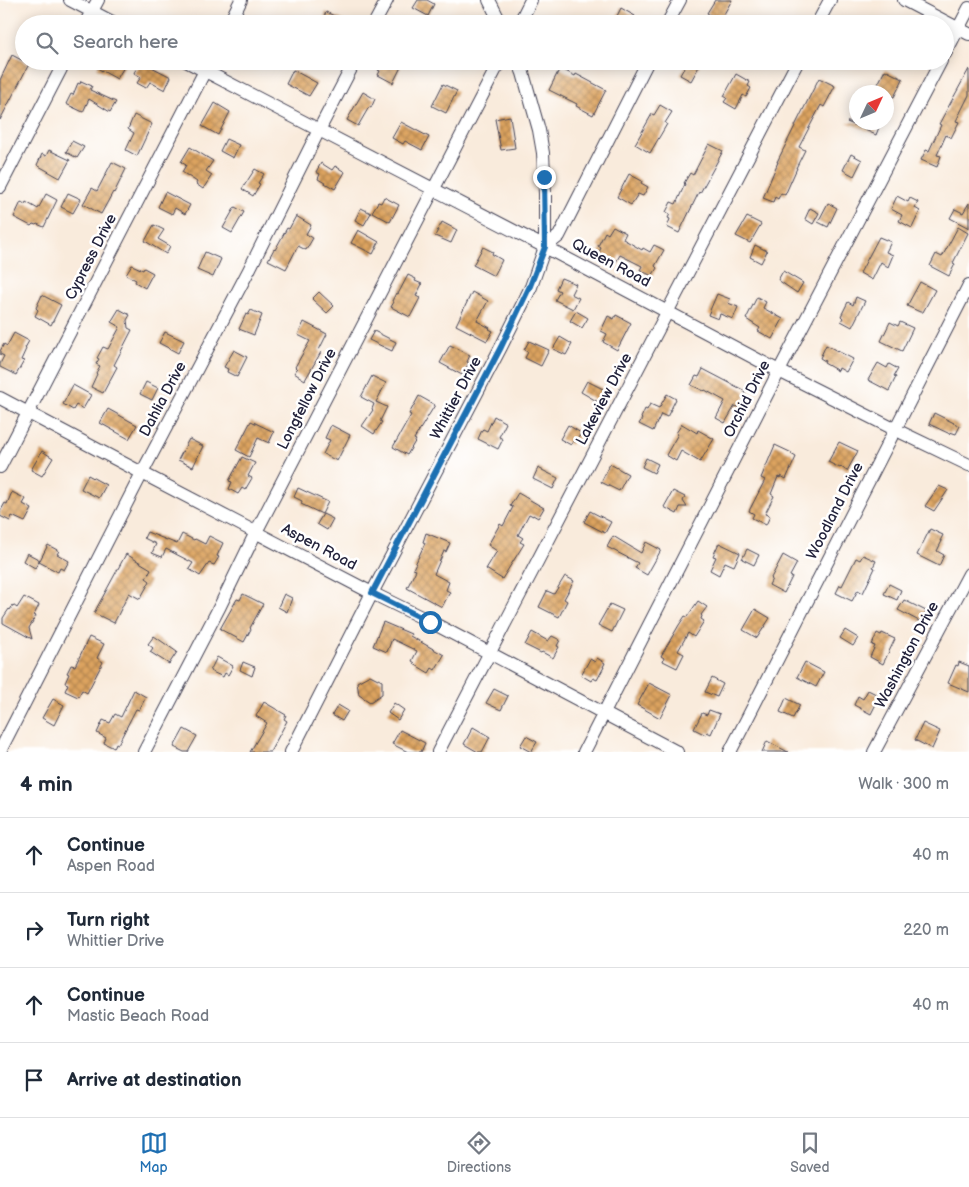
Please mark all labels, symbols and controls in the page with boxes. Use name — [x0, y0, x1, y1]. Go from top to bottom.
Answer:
search box — [15, 15, 954, 70]
icon: search — [33, 29, 61, 57]
text: Search here — [73, 31, 178, 54]
north arrow — [849, 85, 894, 130]
route end — [533, 166, 556, 189]
street label: Cypress Drive — [61, 211, 121, 303]
street label: Queen Road — [568, 234, 654, 292]
street label: Longfellow Drive — [273, 345, 341, 453]
street label: Lakeview Drive — [572, 350, 636, 448]
street label: Whittier Drive — [426, 353, 486, 443]
street label: Orchid Drive — [719, 357, 775, 441]
street label: Dahlia Drive — [135, 358, 191, 440]
street label: Woodland Drive — [802, 459, 868, 563]
street label: Aspen Road — [278, 519, 360, 575]
street label: Washington Drive — [871, 598, 943, 712]
route start — [419, 611, 442, 634]
text: 4 min — [20, 772, 73, 797]
text: Walk · 300 m — [858, 775, 949, 794]
text: Continue — [67, 834, 145, 857]
icon: ahead — [20, 841, 48, 869]
text: 40 m — [912, 846, 949, 865]
text: Aspen Road — [67, 857, 155, 876]
text: Turn right — [67, 909, 150, 932]
icon: right — [20, 916, 48, 944]
text: 220 m — [903, 921, 949, 940]
text: Whittier Drive — [67, 932, 164, 951]
text: Continue — [67, 984, 145, 1007]
icon: ahead — [20, 991, 48, 1019]
text: 40 m — [912, 996, 949, 1015]
text: Mastic Beach Road — [67, 1007, 209, 1026]
icon: arrive — [20, 1066, 48, 1094]
text: Arrive at destination — [67, 1069, 242, 1092]
tab: Map — [140, 1129, 168, 1176]
tab: Directions — [447, 1129, 511, 1176]
tab: Saved — [790, 1129, 829, 1176]

